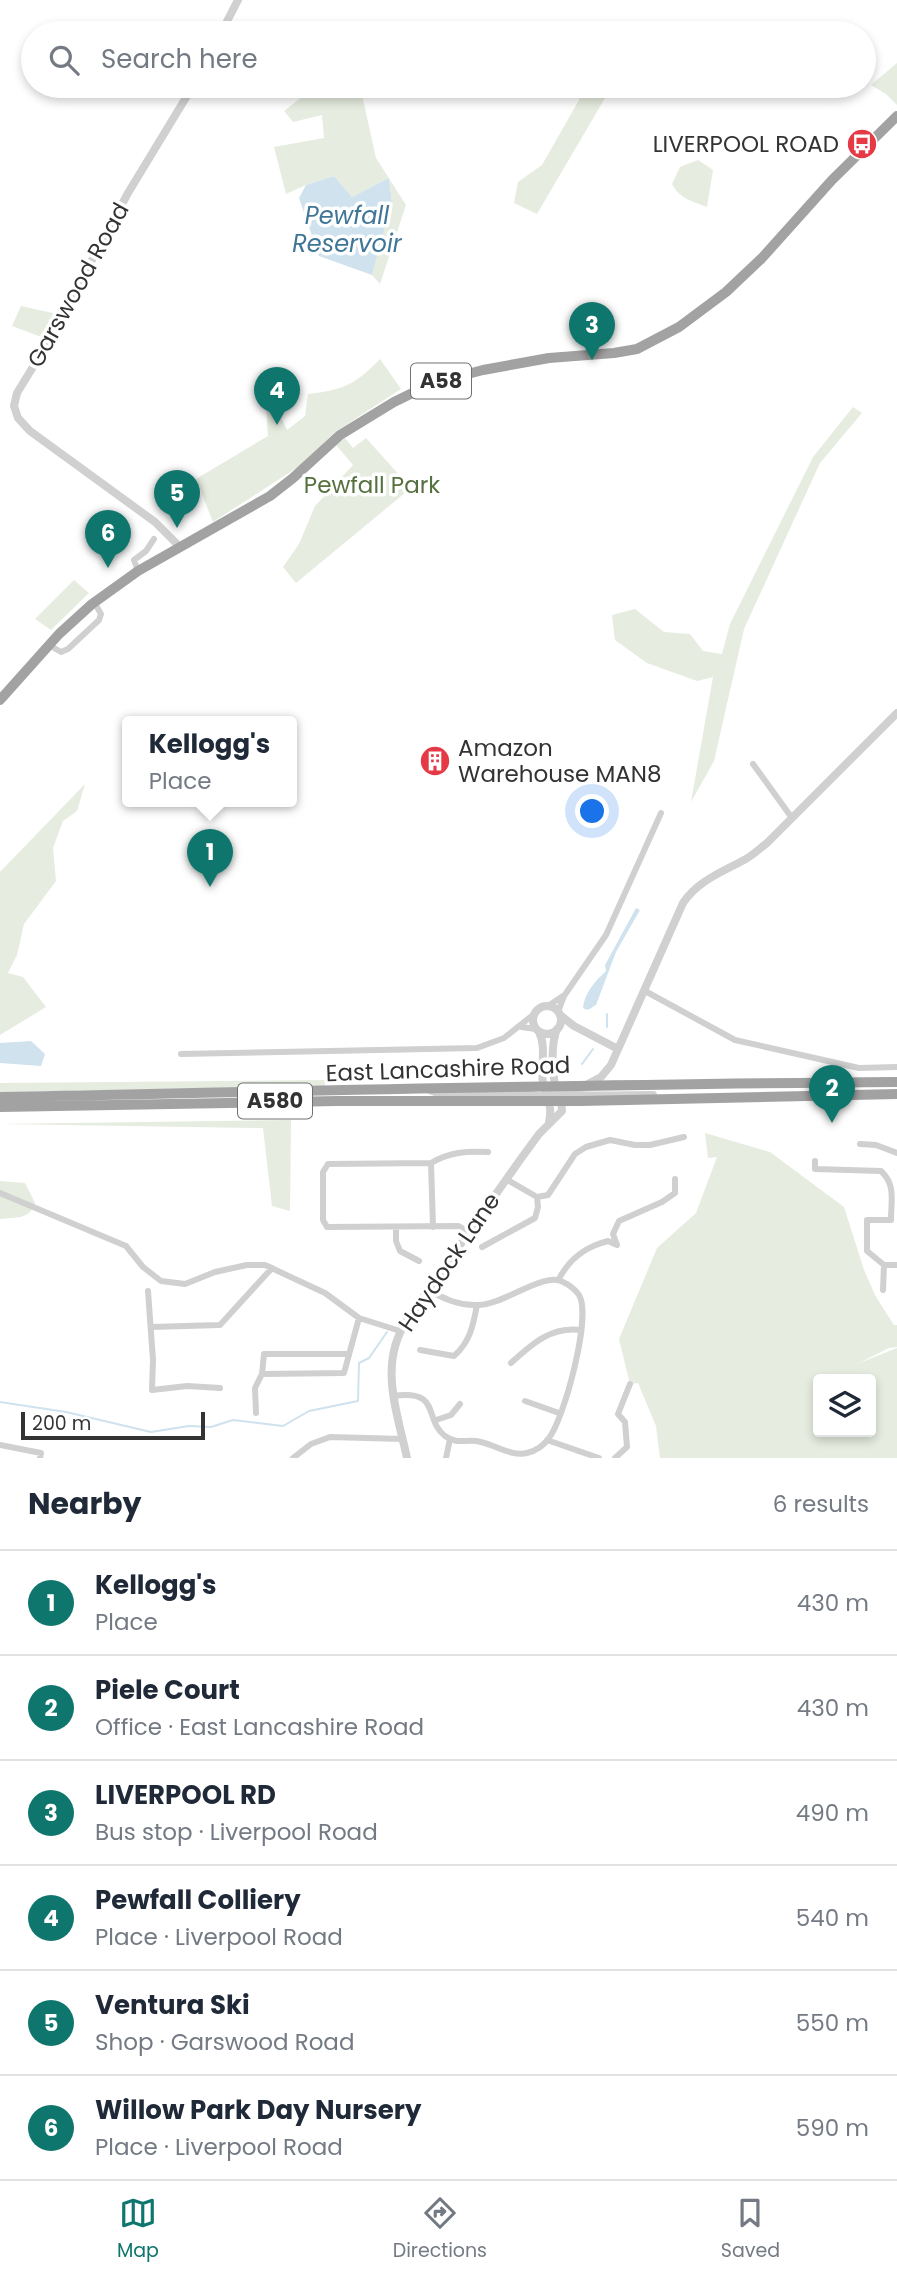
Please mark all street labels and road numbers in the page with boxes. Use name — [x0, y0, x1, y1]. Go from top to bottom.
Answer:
street label: Garswood Road — [19, 197, 137, 373]
road number: A58 — [411, 364, 471, 398]
street label: East Lancashire Road — [325, 1049, 571, 1089]
road number: A580 — [238, 1084, 312, 1118]
street label: Haydock Lane — [391, 1186, 507, 1338]

